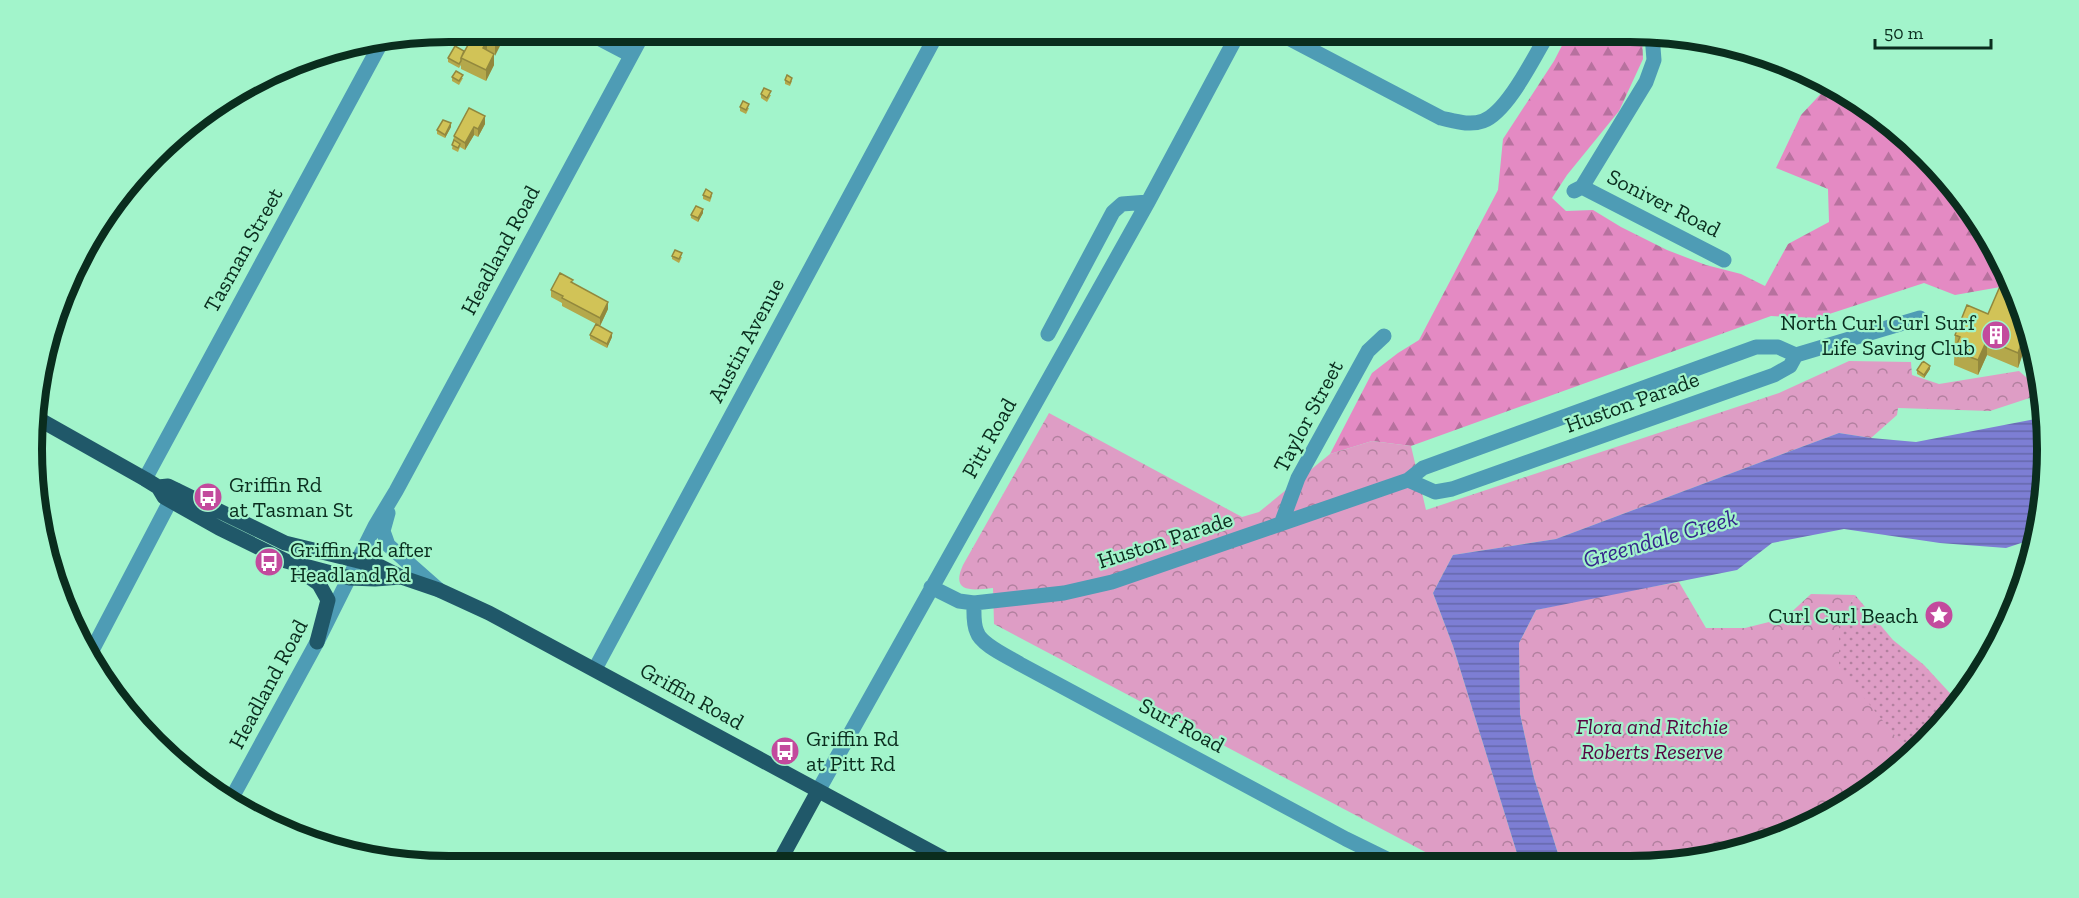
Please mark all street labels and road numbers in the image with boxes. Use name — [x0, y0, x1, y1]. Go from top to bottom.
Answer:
street label: Soniver Road — [1603, 163, 1725, 243]
street label: Headland Road — [455, 181, 545, 319]
street label: Tasman Street — [198, 182, 289, 317]
street label: Austin Avenue — [702, 273, 790, 407]
street label: Taylor Street — [1267, 355, 1349, 477]
street label: Huston Parade — [1561, 365, 1703, 439]
street label: Pitt Road — [956, 393, 1022, 483]
street label: Huston Parade — [1094, 505, 1236, 575]
street label: Headland Road — [223, 615, 313, 753]
street label: Griffin Road — [635, 656, 749, 736]
street label: Surf Road — [1135, 691, 1229, 759]

